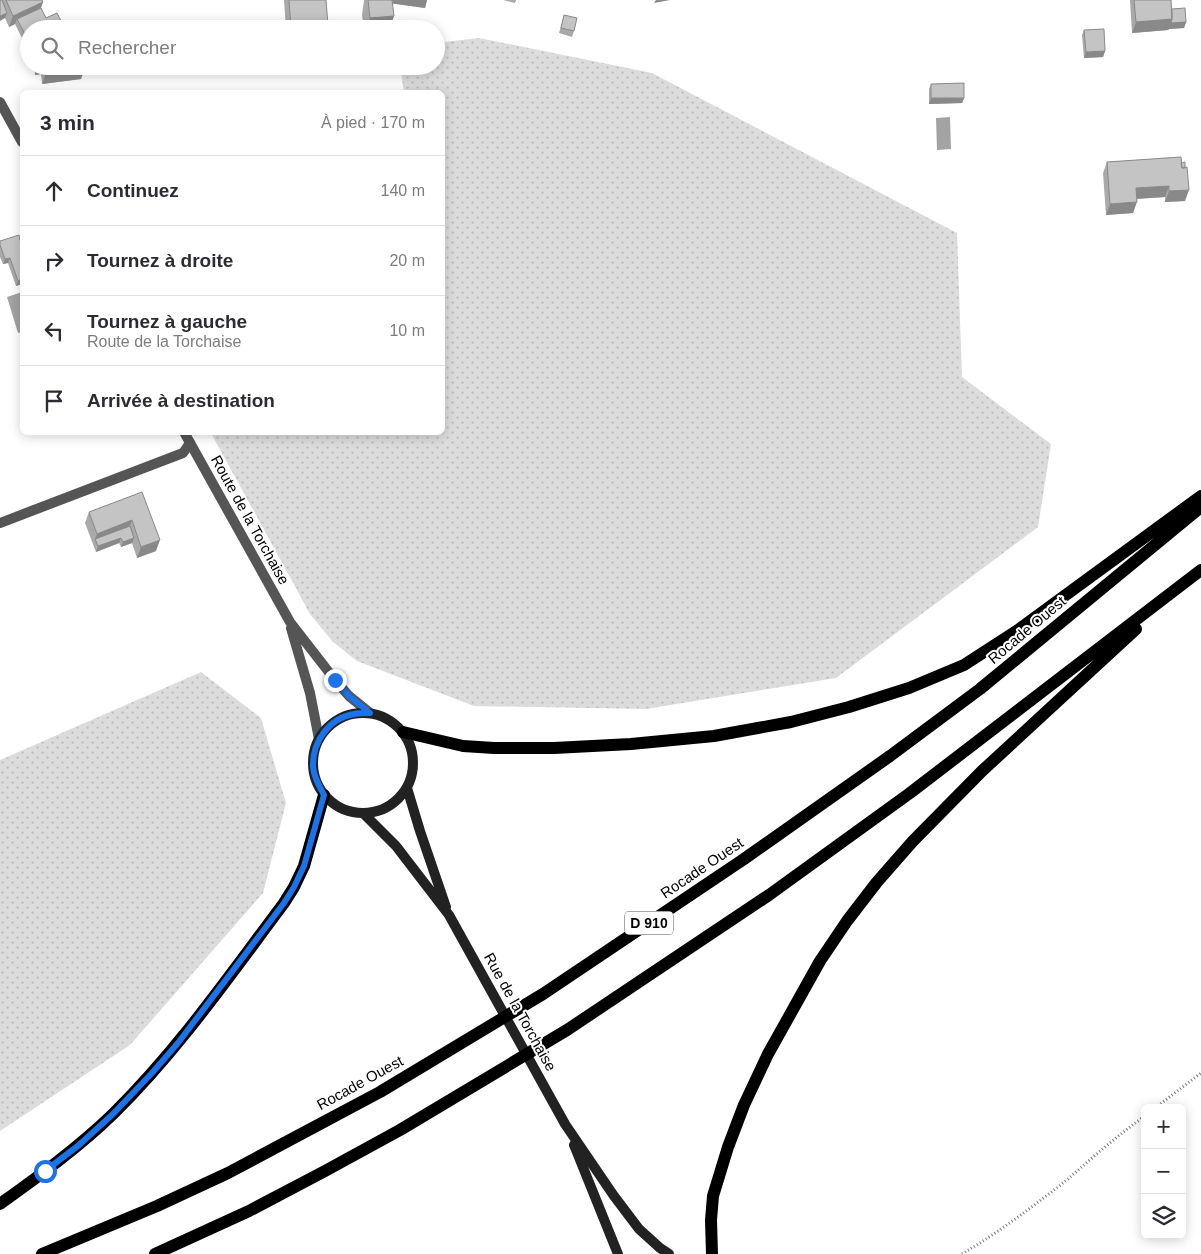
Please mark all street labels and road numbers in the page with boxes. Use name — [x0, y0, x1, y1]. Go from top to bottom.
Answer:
street label: Route de la Torchaise — [208, 452, 293, 587]
street label: Rocade Ouest — [984, 592, 1070, 667]
street label: Rocade Ouest — [657, 833, 747, 901]
road number: D 910 — [625, 911, 673, 934]
street label: Rue de la Torchaise — [481, 950, 560, 1074]
street label: Rocade Ouest — [314, 1051, 407, 1113]

